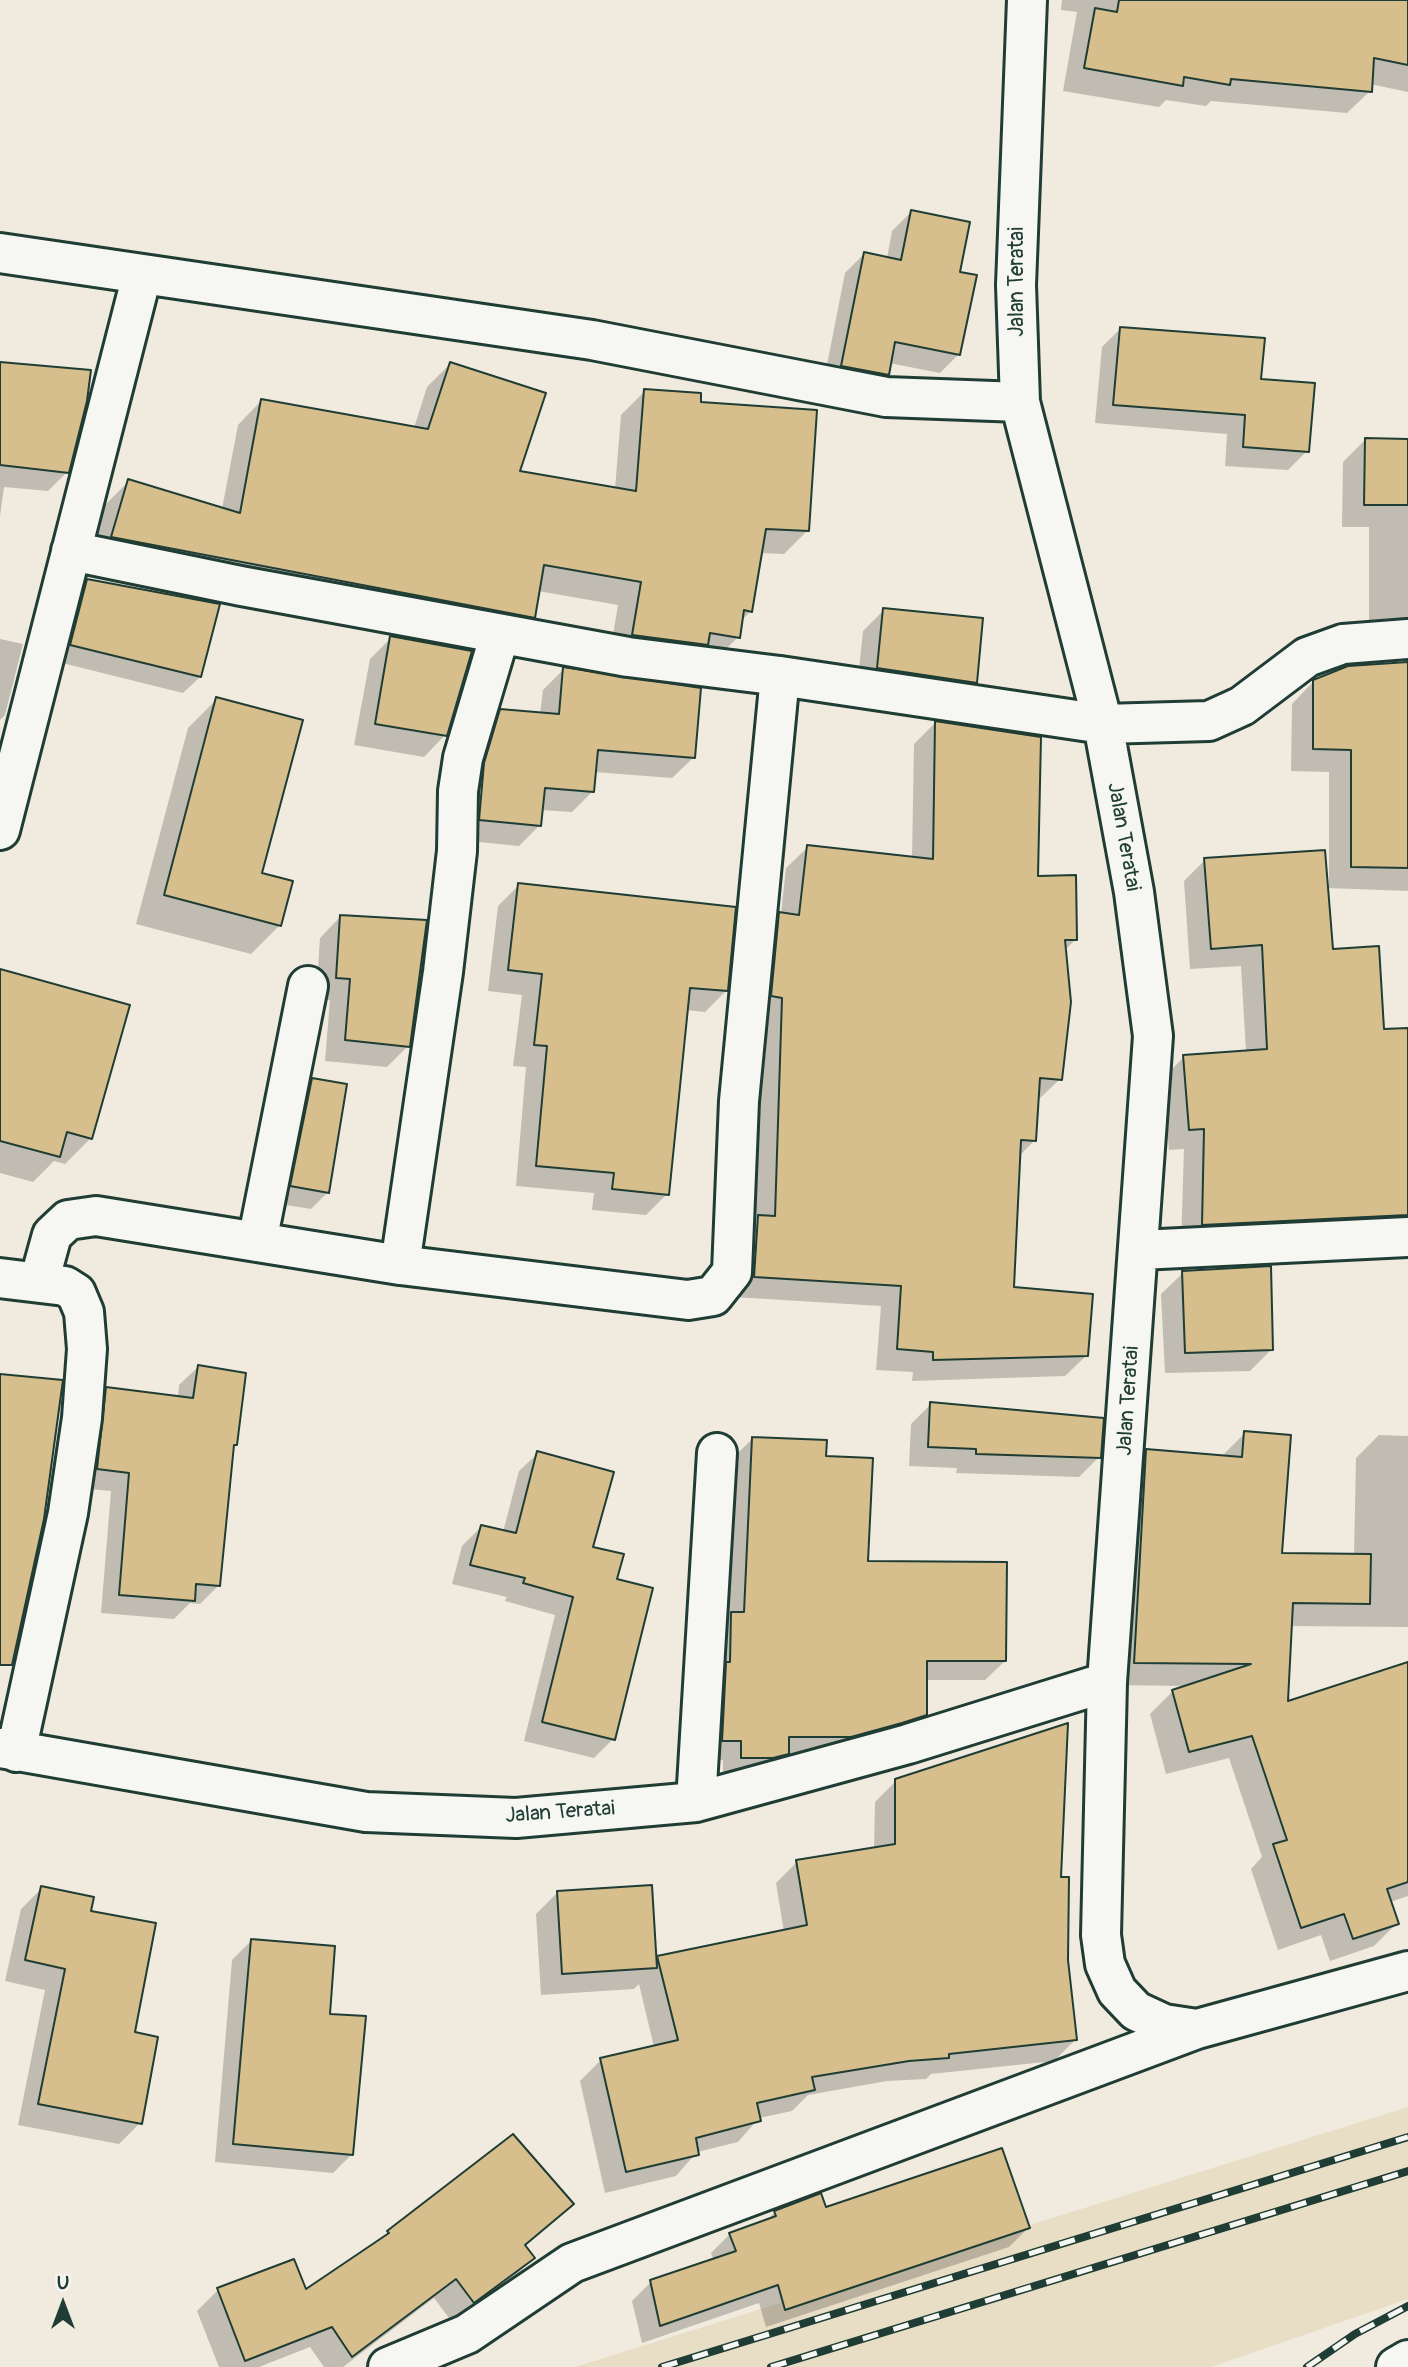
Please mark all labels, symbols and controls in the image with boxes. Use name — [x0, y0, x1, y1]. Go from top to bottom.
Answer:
street label: Jalan Teratai — [1005, 227, 1031, 337]
street label: Jalan Teratai — [1101, 781, 1145, 893]
street label: Jalan Teratai — [1113, 1345, 1145, 1457]
street label: Jalan Teratai — [504, 1797, 616, 1829]
north arrow — [28, 2269, 98, 2339]
text: U — [57, 2271, 69, 2295]

